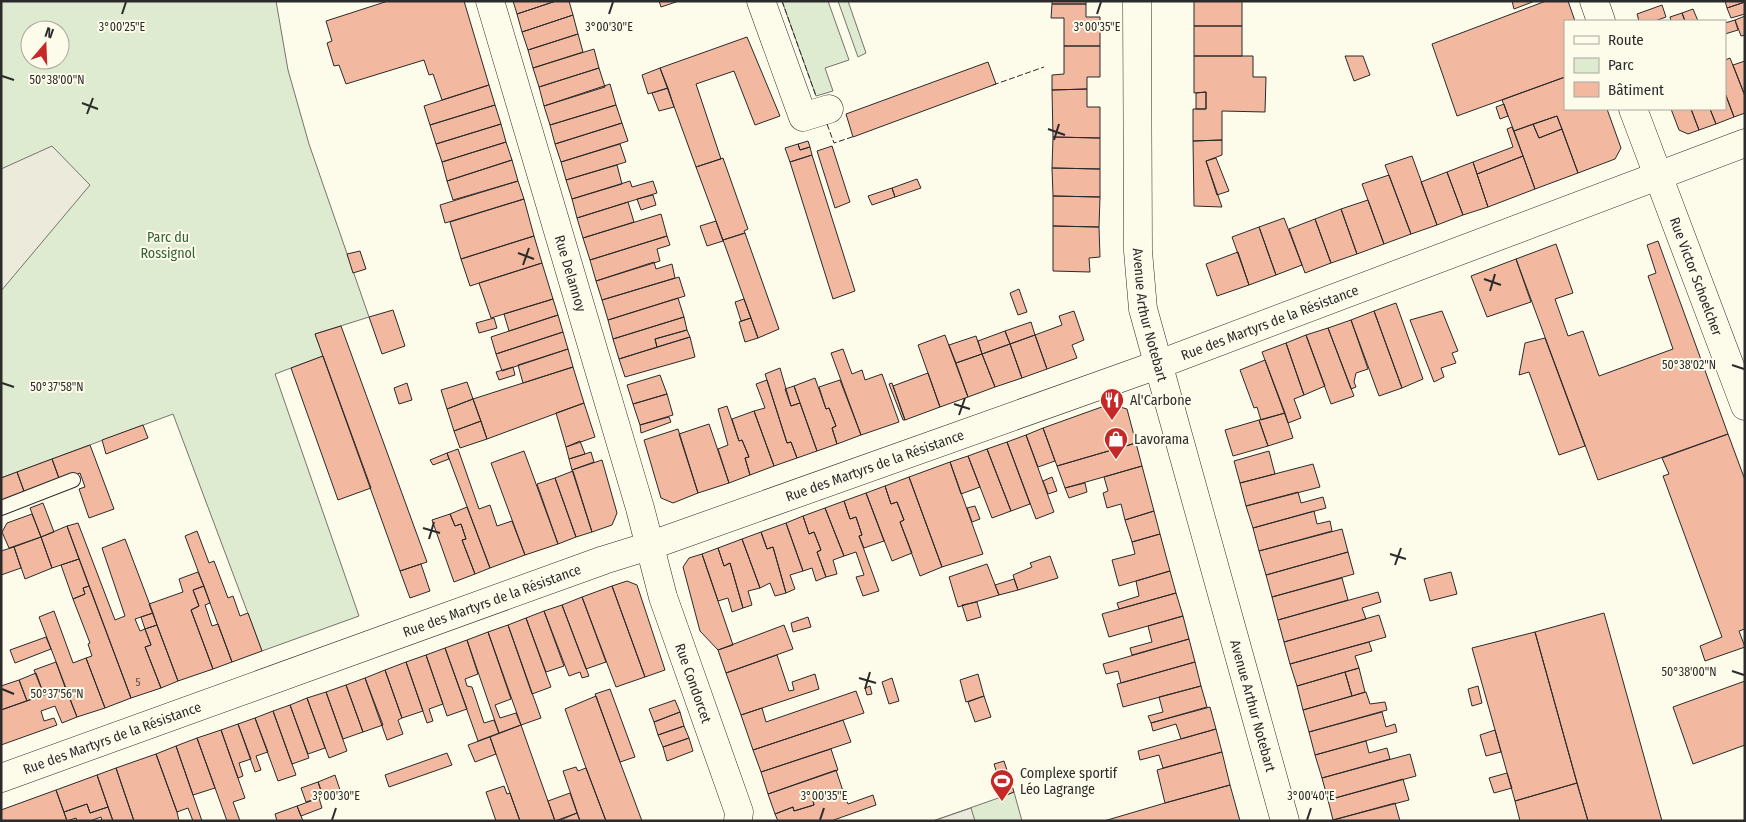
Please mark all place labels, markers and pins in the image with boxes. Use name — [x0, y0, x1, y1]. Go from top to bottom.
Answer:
restaurant icon: Al'Carbone — [1099, 387, 1125, 421]
place label: Al'Carbone — [1130, 392, 1192, 409]
shop icon: Lavorama — [1103, 426, 1129, 460]
place label: Lavorama — [1134, 431, 1189, 448]
place label: Complexe sportif Léo Lagrange — [1020, 765, 1119, 798]
sports icon: Complexe sportif Léo Lagrange — [989, 768, 1015, 802]

